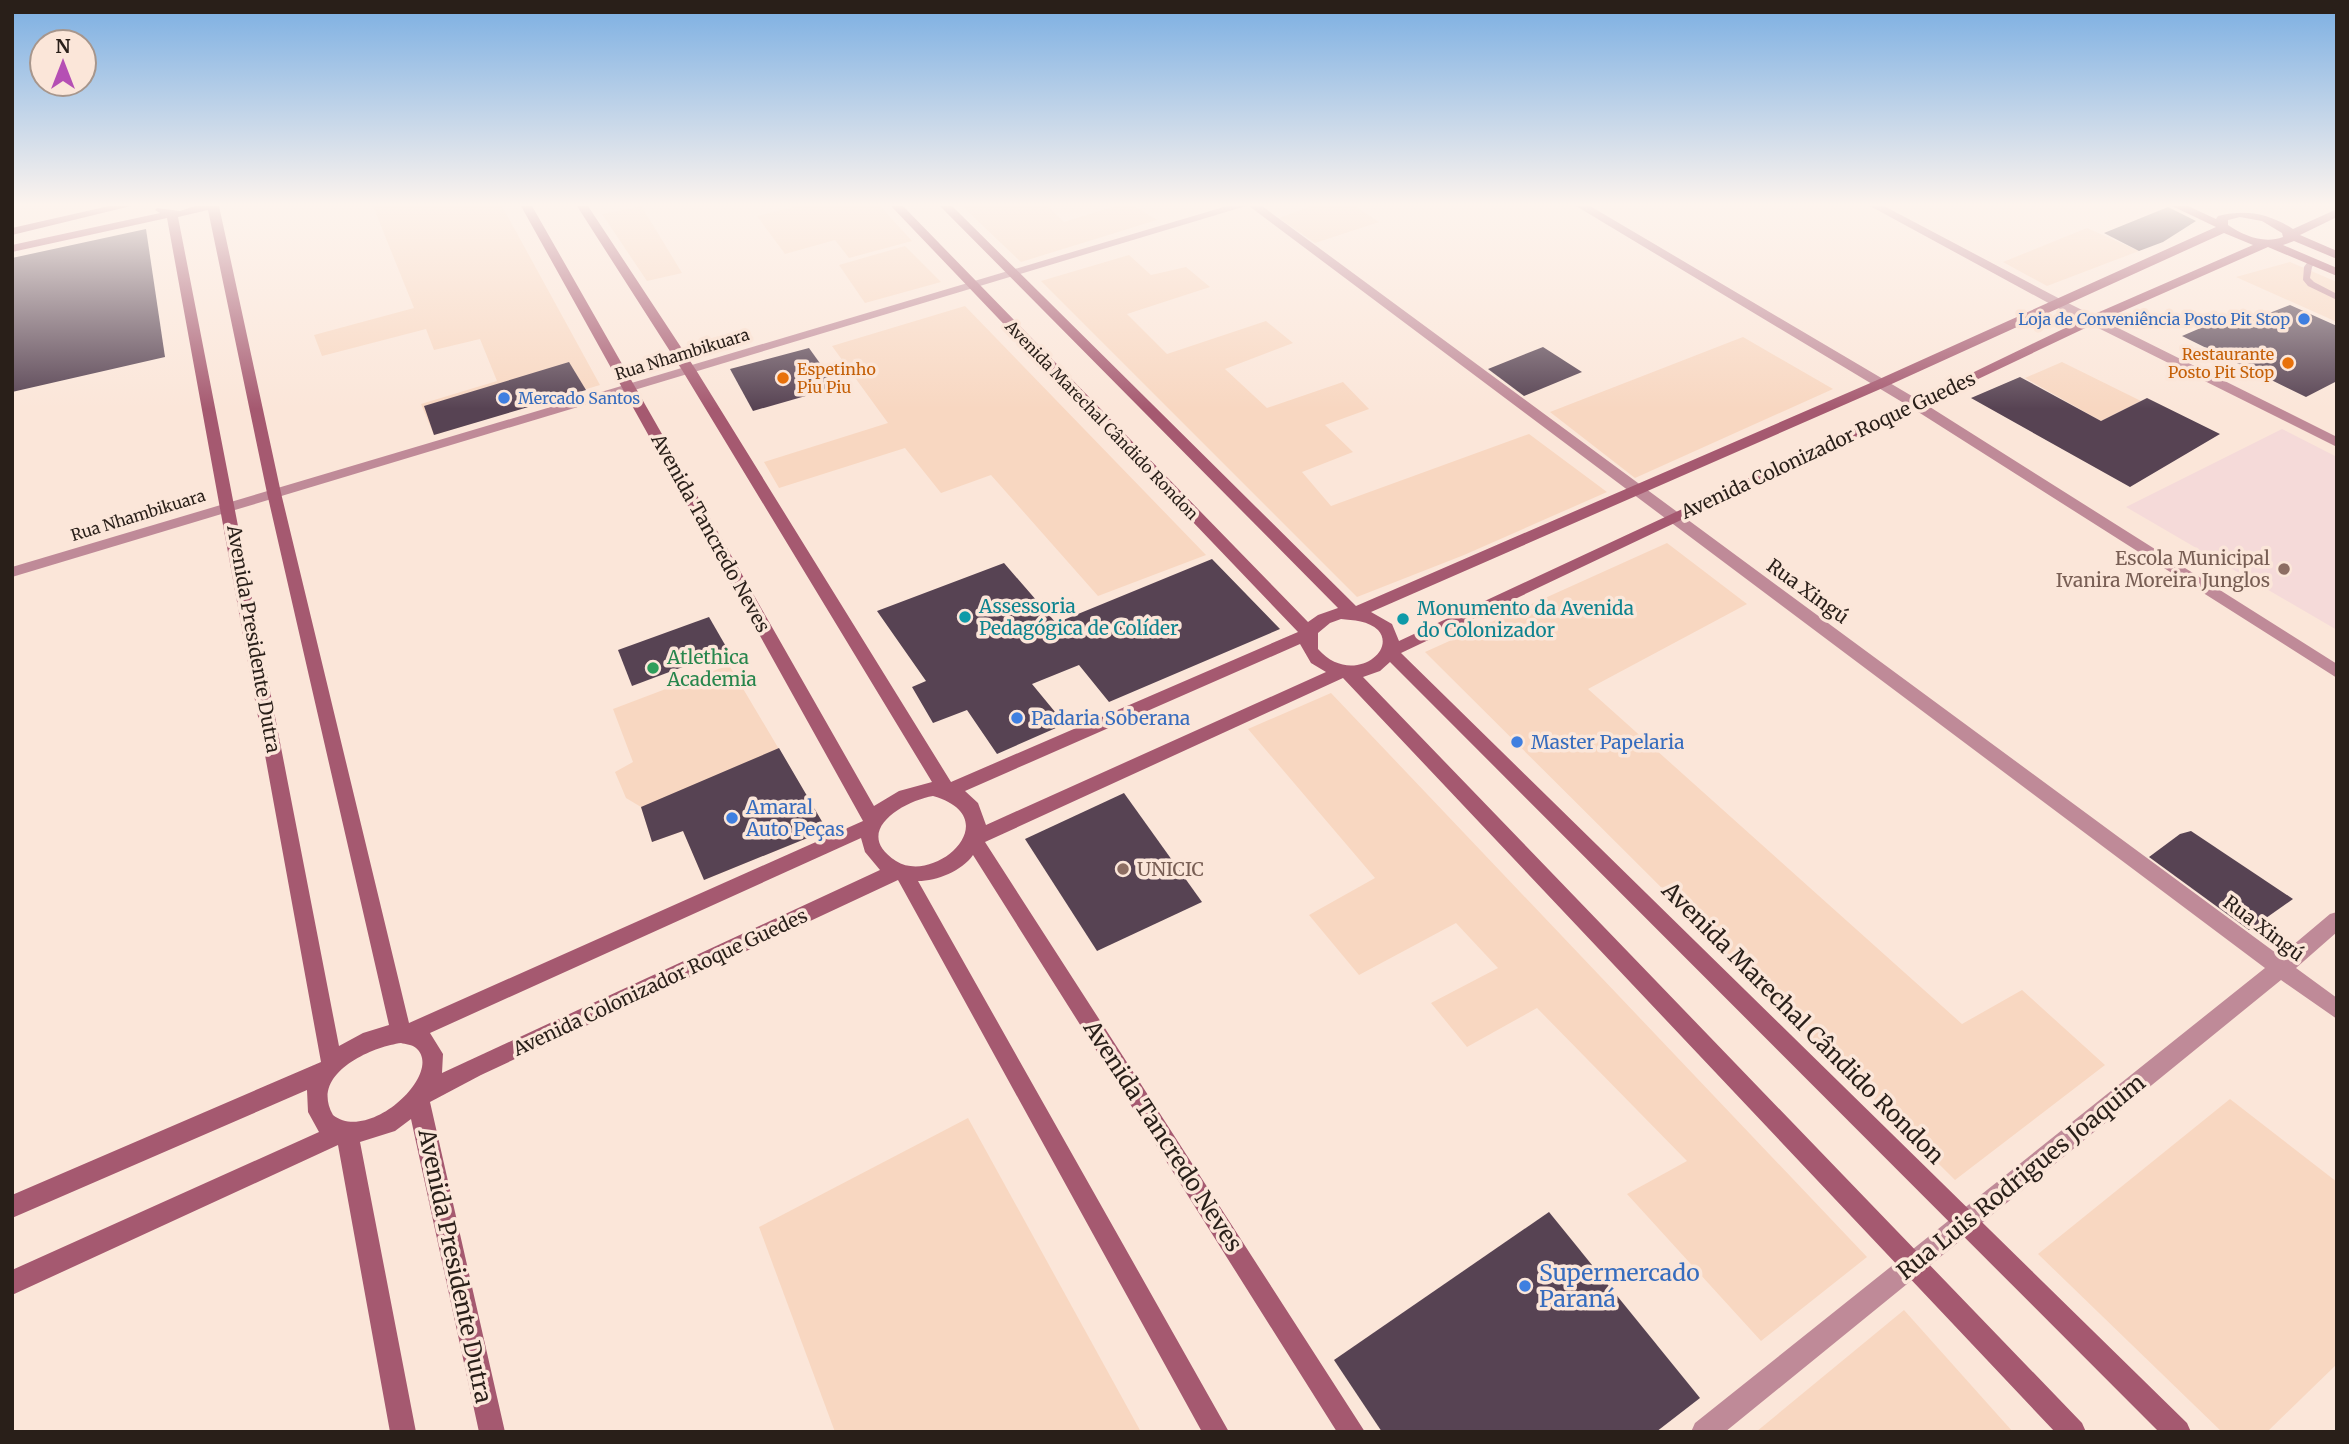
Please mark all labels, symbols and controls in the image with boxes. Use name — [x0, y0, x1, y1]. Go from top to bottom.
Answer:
north arrow — [28, 28, 98, 98]
text: N — [55, 34, 71, 58]
place label: Loja de Conveniência Posto Pit Stop — [2018, 309, 2290, 329]
marker: Loja de Conveniência Posto Pit Stop — [2296, 311, 2312, 327]
street label: Avenida Marechal Cândido Rondon — [1001, 316, 1203, 524]
street label: Rua Nhambikuara — [612, 324, 752, 384]
place label: Restaurante Posto Pit Stop — [2168, 344, 2274, 382]
marker: Restaurante Posto Pit Stop — [2280, 355, 2296, 371]
place label: Espetinho Piu Piu — [797, 359, 876, 397]
street label: Avenida Colonizador Roque Guedes — [1676, 366, 1979, 524]
marker: Espetinho Piu Piu — [775, 370, 791, 386]
place label: Mercado Santos — [518, 388, 640, 408]
marker: Mercado Santos — [496, 390, 512, 406]
street label: Avenida Tancredo Neves — [646, 429, 776, 636]
street label: Rua Nhambikuara — [68, 485, 208, 545]
street label: Avenida Presidente Dutra — [222, 522, 286, 755]
place label: Escola Municipal Ivanira Moreira Junglos — [2056, 546, 2270, 592]
street label: Rua Xingú — [1762, 553, 1854, 629]
marker: Escola Municipal Ivanira Moreira Junglos — [2276, 561, 2292, 577]
place label: Assessoria Pedagógica de Colíder — [978, 594, 1179, 640]
place label: Monumento da Avenida do Colonizador — [1417, 596, 1634, 642]
marker: Assessoria Pedagógica de Colíder — [957, 609, 973, 625]
marker: Monumento da Avenida do Colonizador — [1395, 611, 1411, 627]
place label: Atlethica Academia — [666, 645, 757, 691]
marker: Atlethica Academia — [645, 660, 661, 676]
place label: Padaria Soberana — [1031, 706, 1190, 730]
marker: Padaria Soberana — [1009, 710, 1025, 726]
place label: Master Papelaria — [1531, 730, 1684, 754]
marker: Master Papelaria — [1509, 734, 1525, 750]
place label: Amaral Auto Peças — [745, 795, 845, 841]
marker: Amaral Auto Peças — [724, 810, 740, 826]
place label: UNICIC — [1137, 857, 1204, 881]
marker: UNICIC — [1115, 861, 1131, 877]
street label: Avenida Marechal Cândido Rondon — [1656, 875, 1950, 1170]
street label: Rua Xingú — [2219, 890, 2309, 966]
street label: Avenida Colonizador Roque Guedes — [508, 903, 811, 1061]
street label: Avenida Tancredo Neves — [1077, 1014, 1249, 1257]
street label: Rua Luis Rodrigues Joaquim — [1891, 1067, 2151, 1286]
street label: Avenida Presidente Dutra — [412, 1125, 499, 1406]
place label: Supermercado Paraná — [1539, 1258, 1700, 1313]
marker: Supermercado Paraná — [1517, 1278, 1533, 1294]

